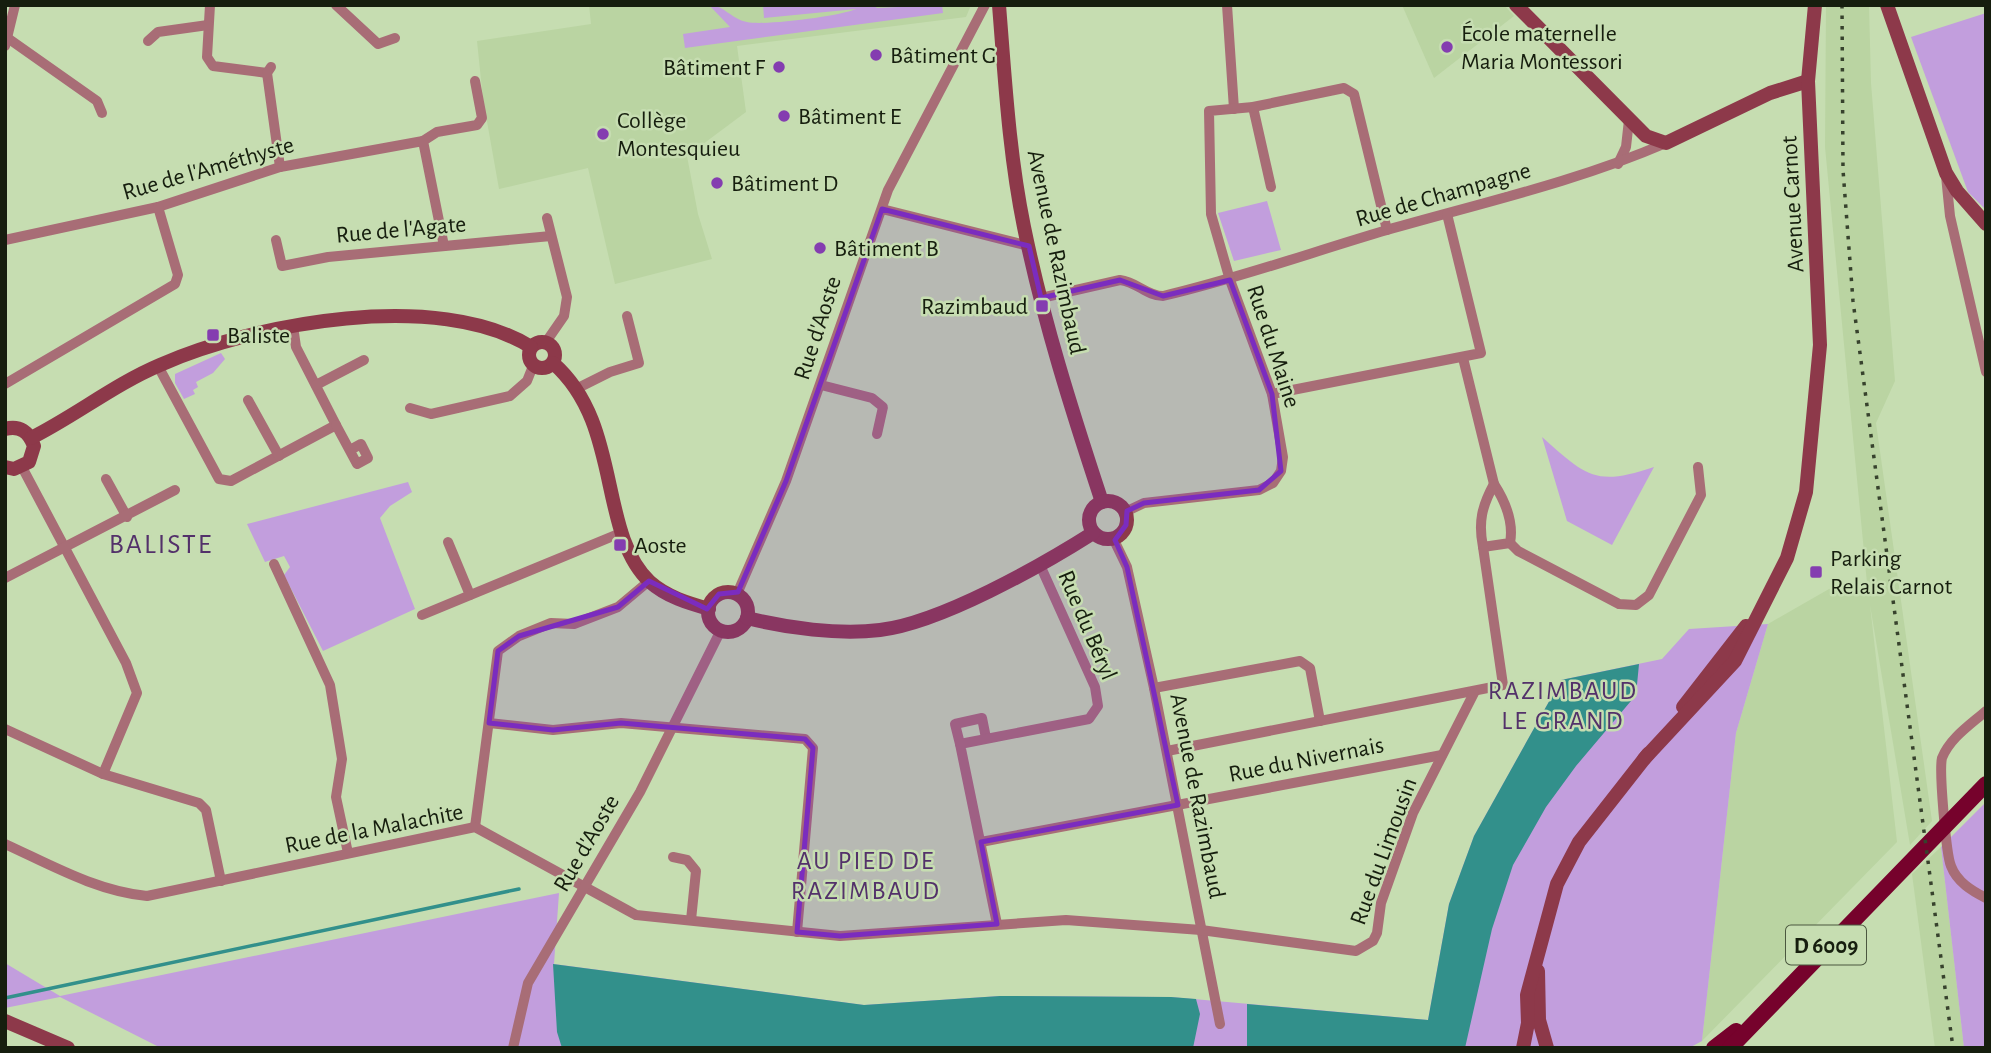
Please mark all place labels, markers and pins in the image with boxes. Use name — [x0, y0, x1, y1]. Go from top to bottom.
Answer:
place label: École maternelle Maria Montessori — [1461, 20, 1623, 74]
marker: École maternelle Maria Montessori — [1439, 39, 1455, 55]
place label: Bâtiment G — [890, 44, 996, 68]
marker: Bâtiment G — [868, 47, 884, 63]
place label: Bâtiment F — [663, 56, 766, 80]
marker: Bâtiment F — [771, 59, 787, 75]
place label: Bâtiment E — [798, 105, 902, 129]
marker: Bâtiment E — [776, 108, 792, 124]
place label: Collège Montesquieu — [617, 109, 740, 161]
marker: Collège Montesquieu — [595, 126, 611, 142]
place label: Bâtiment D — [731, 172, 838, 196]
marker: Bâtiment D — [709, 175, 725, 191]
place label: Bâtiment B — [834, 237, 939, 261]
marker: Bâtiment B — [812, 240, 828, 256]
place label: Razimbaud — [921, 295, 1028, 319]
marker: Razimbaud — [1034, 298, 1050, 314]
place label: Baliste — [227, 324, 290, 348]
marker: Baliste — [205, 327, 221, 343]
place label: Aoste — [634, 534, 687, 558]
marker: Aoste — [612, 537, 628, 553]
place label: Parking Relais Carnot — [1830, 547, 1952, 599]
marker: Parking Relais Carnot — [1808, 564, 1824, 580]

